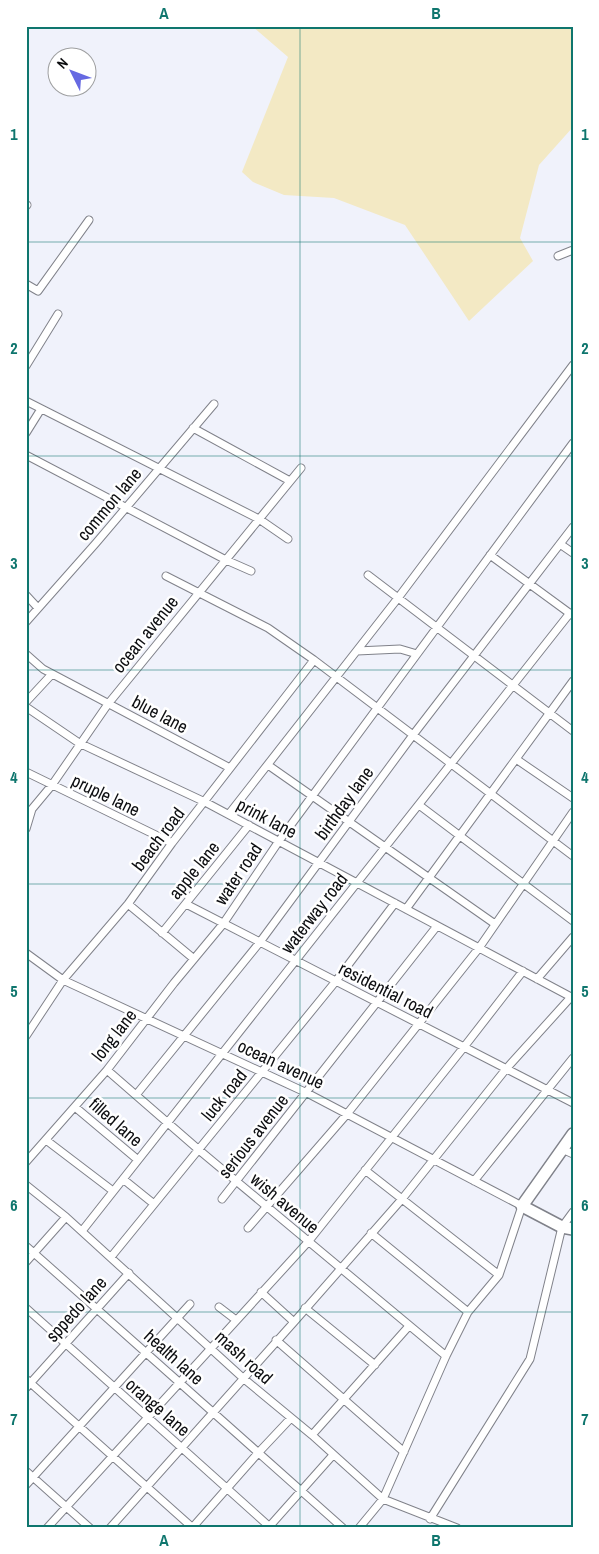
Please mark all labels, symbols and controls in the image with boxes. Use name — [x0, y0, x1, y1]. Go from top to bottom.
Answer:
text: A — [159, 2, 169, 24]
text: B — [431, 2, 441, 24]
north arrow — [48, 48, 98, 98]
text: N — [53, 54, 72, 72]
text: 1 — [10, 123, 18, 145]
text: 1 — [581, 123, 589, 145]
text: 2 — [10, 337, 18, 359]
text: 2 — [581, 337, 589, 359]
street label: common lane — [71, 462, 147, 546]
text: 3 — [10, 552, 18, 574]
text: 3 — [581, 552, 589, 574]
street label: ocean avenue — [106, 590, 184, 678]
street label: blue lane — [128, 689, 192, 739]
street label: birthday lane — [309, 761, 379, 845]
text: 4 — [10, 766, 18, 788]
text: 4 — [581, 766, 589, 788]
street label: pruple lane — [68, 768, 144, 822]
street label: prink lane — [233, 792, 301, 844]
street label: beach road — [126, 802, 190, 876]
street label: apple lane — [163, 836, 225, 904]
street label: water road — [208, 838, 268, 910]
street label: waterway road — [275, 867, 353, 959]
street label: residential road — [335, 956, 437, 1024]
text: 5 — [10, 980, 18, 1002]
text: 5 — [581, 980, 589, 1002]
street label: long lane — [86, 1004, 142, 1066]
street label: ocean avenue — [234, 1033, 328, 1095]
street label: luck road — [195, 1064, 253, 1126]
street label: serious avenue — [212, 1089, 294, 1183]
street label: filled lane — [84, 1092, 148, 1152]
street label: wish avenue — [245, 1167, 325, 1239]
text: 6 — [10, 1194, 18, 1216]
text: 6 — [581, 1194, 589, 1216]
street label: sppedo lane — [40, 1271, 112, 1347]
street label: health lane — [139, 1324, 209, 1390]
street label: mash road — [210, 1324, 278, 1390]
street label: orange lane — [120, 1372, 196, 1442]
text: 7 — [10, 1408, 18, 1430]
text: 7 — [581, 1408, 589, 1430]
text: A — [159, 1529, 169, 1551]
text: B — [431, 1529, 441, 1551]

